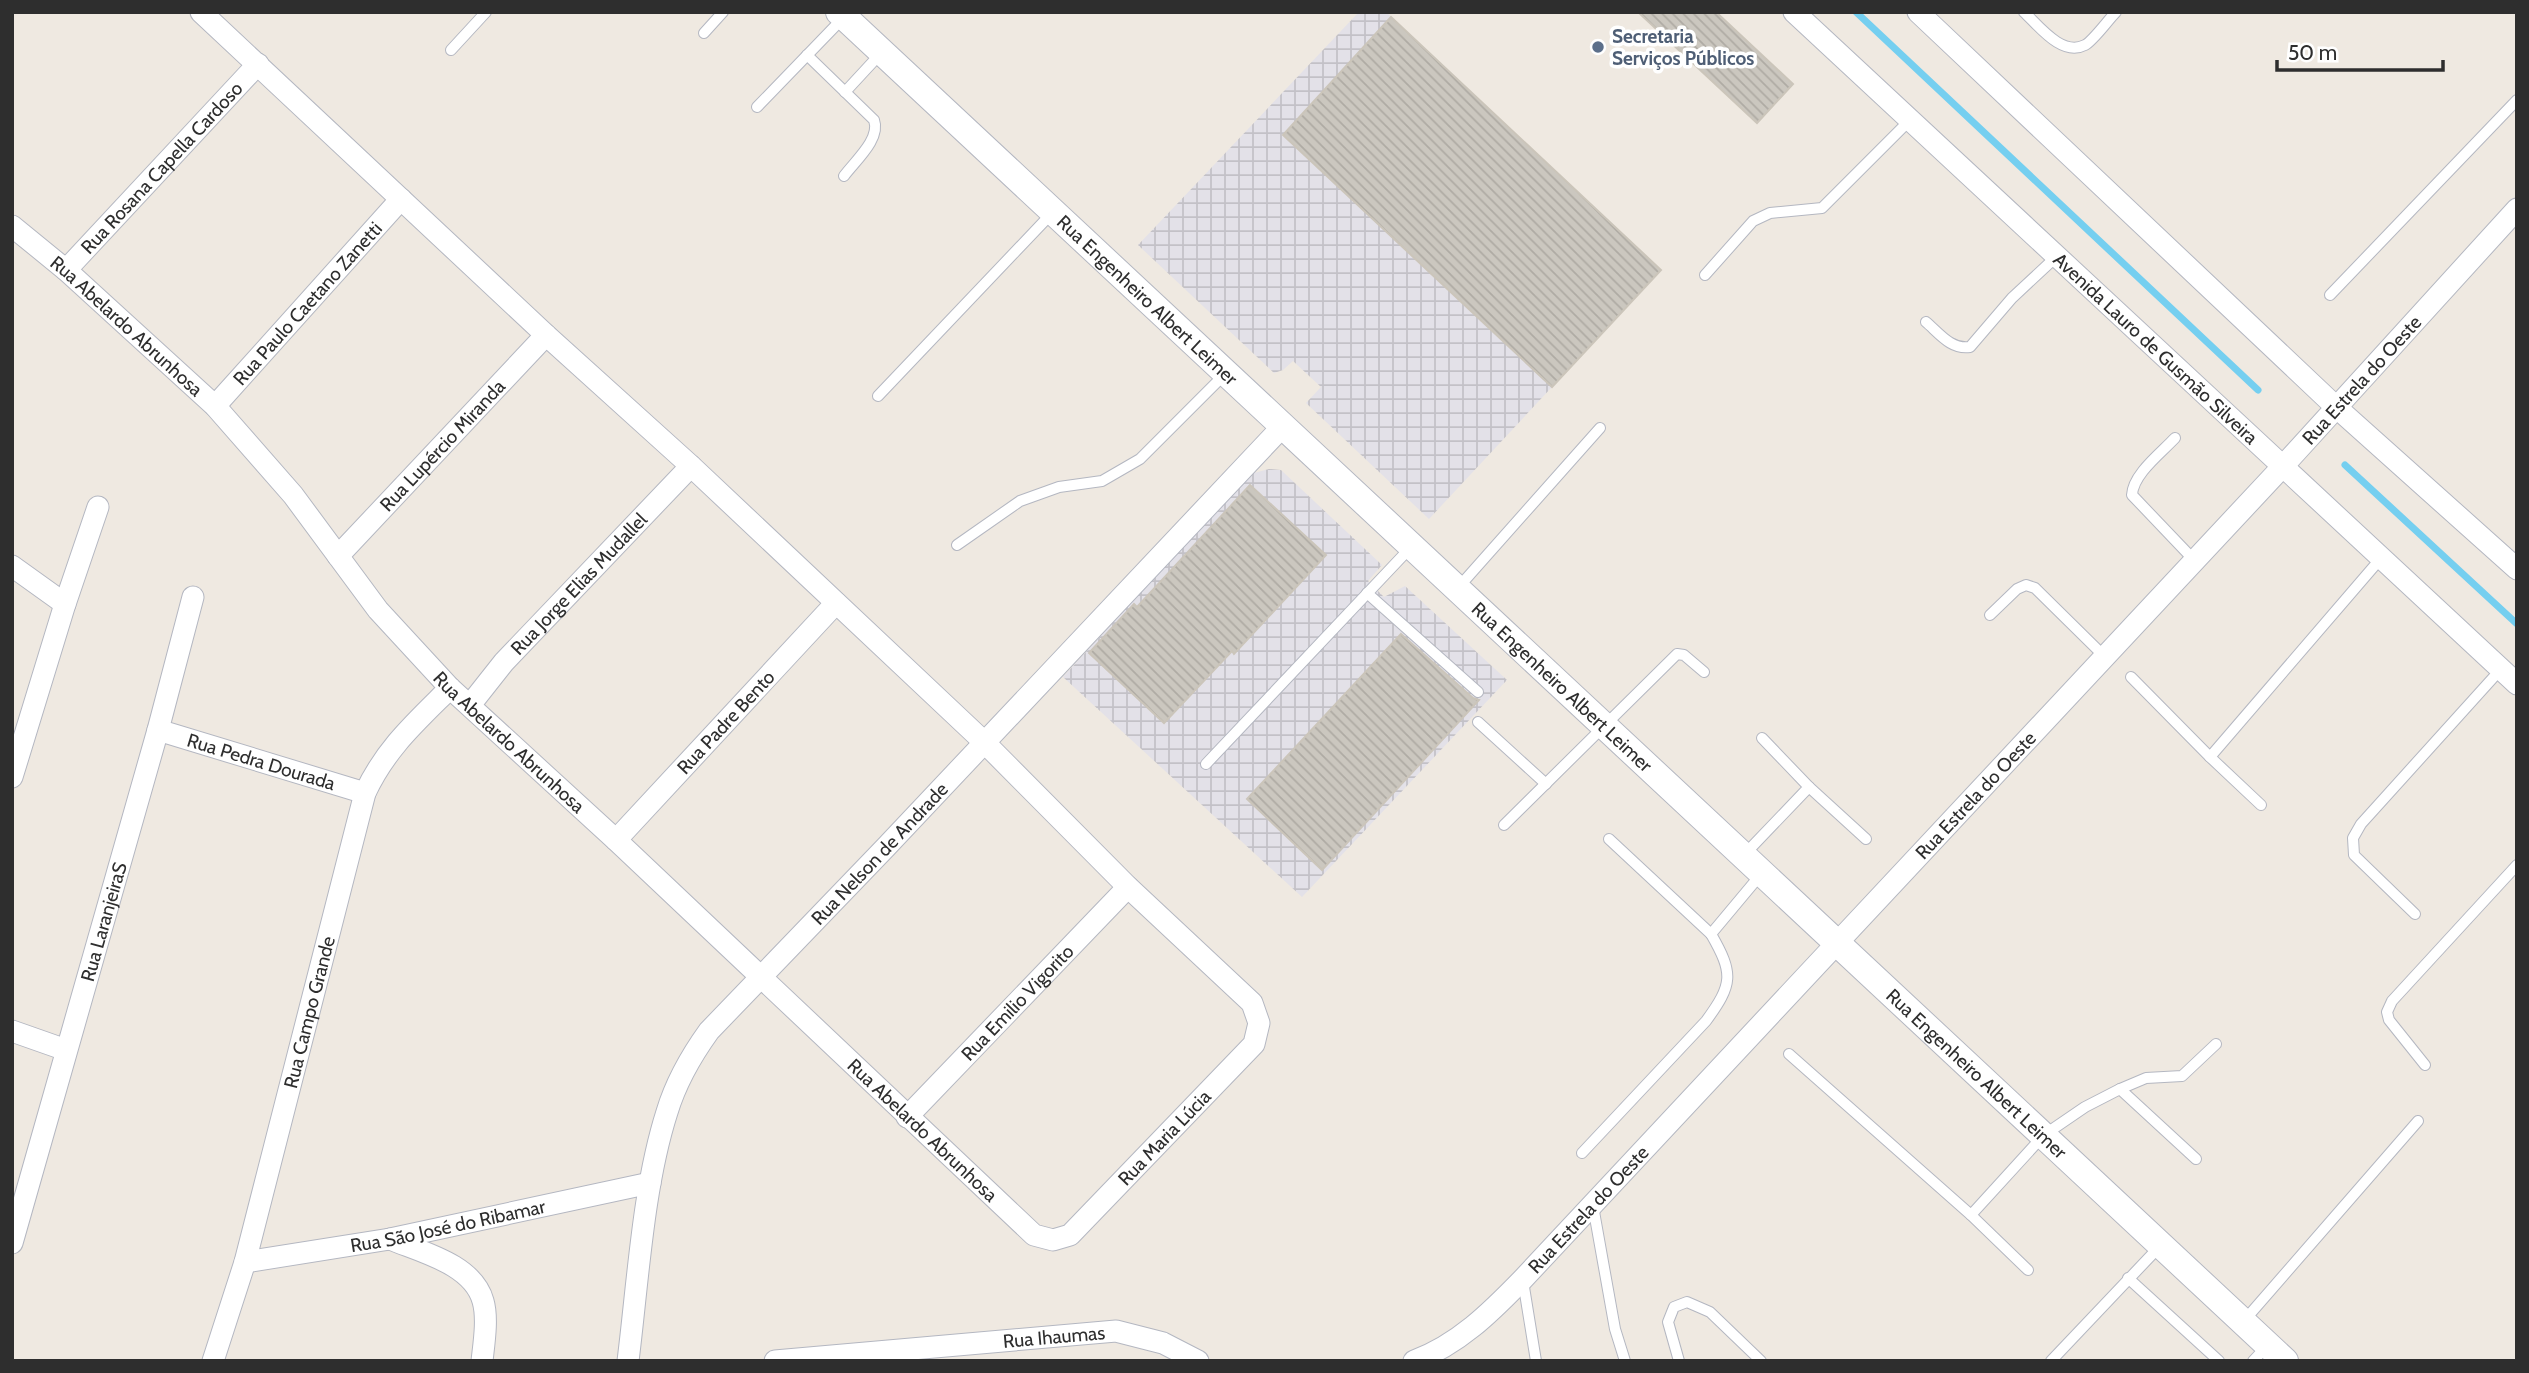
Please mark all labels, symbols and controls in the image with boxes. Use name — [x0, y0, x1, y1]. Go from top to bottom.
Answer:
place label: Secretaria Serviços Públicos — [1612, 25, 1754, 70]
scale bar — [2277, 28, 2443, 72]
marker: Secretaria Serviços Públicos — [1590, 39, 1606, 55]
text: 50 m — [2288, 40, 2337, 65]
street label: Rua Rosana Capella Cardoso — [76, 77, 248, 259]
street label: Rua Engenheiro Albert Leimer — [1052, 210, 1242, 390]
street label: Rua Paulo Caetano Zanetti — [228, 217, 387, 390]
street label: Avenida Lauro de Gusmão Silveira — [2049, 248, 2262, 449]
street label: Rua Abelardo Abrunhosa — [46, 251, 207, 401]
street label: Rua Estrela do Oeste — [2297, 311, 2426, 449]
street label: Rua Lupércio Miranda — [375, 375, 510, 516]
street label: Rua Jorge Elias Mudallel — [506, 508, 652, 660]
street label: Rua Engenheiro Albert Leimer — [1467, 597, 1657, 777]
street label: Rua Padre Bento — [672, 666, 780, 779]
street label: Rua Abelardo Abrunhosa — [428, 667, 589, 818]
street label: Rua Estrela do Oeste — [1911, 727, 2041, 864]
street label: Rua Pedra Dourada — [184, 729, 338, 795]
street label: Rua Nelson de Andrade — [806, 778, 953, 930]
street label: Rua LaranjeiraS — [76, 860, 132, 984]
street label: Rua Campo Grande — [279, 934, 340, 1091]
street label: Rua Emilio Vigorito — [957, 940, 1079, 1066]
street label: Rua Engenheiro Albert Leimer — [1881, 984, 2071, 1164]
street label: Rua Abelardo Abrunhosa — [843, 1054, 1002, 1207]
street label: Rua Maria Lúcia — [1113, 1085, 1216, 1190]
street label: Rua Estrela do Oeste — [1523, 1141, 1654, 1278]
street label: Rua São José do Ribamar — [349, 1195, 547, 1257]
street label: Rua Ihaumas — [1002, 1321, 1106, 1353]

